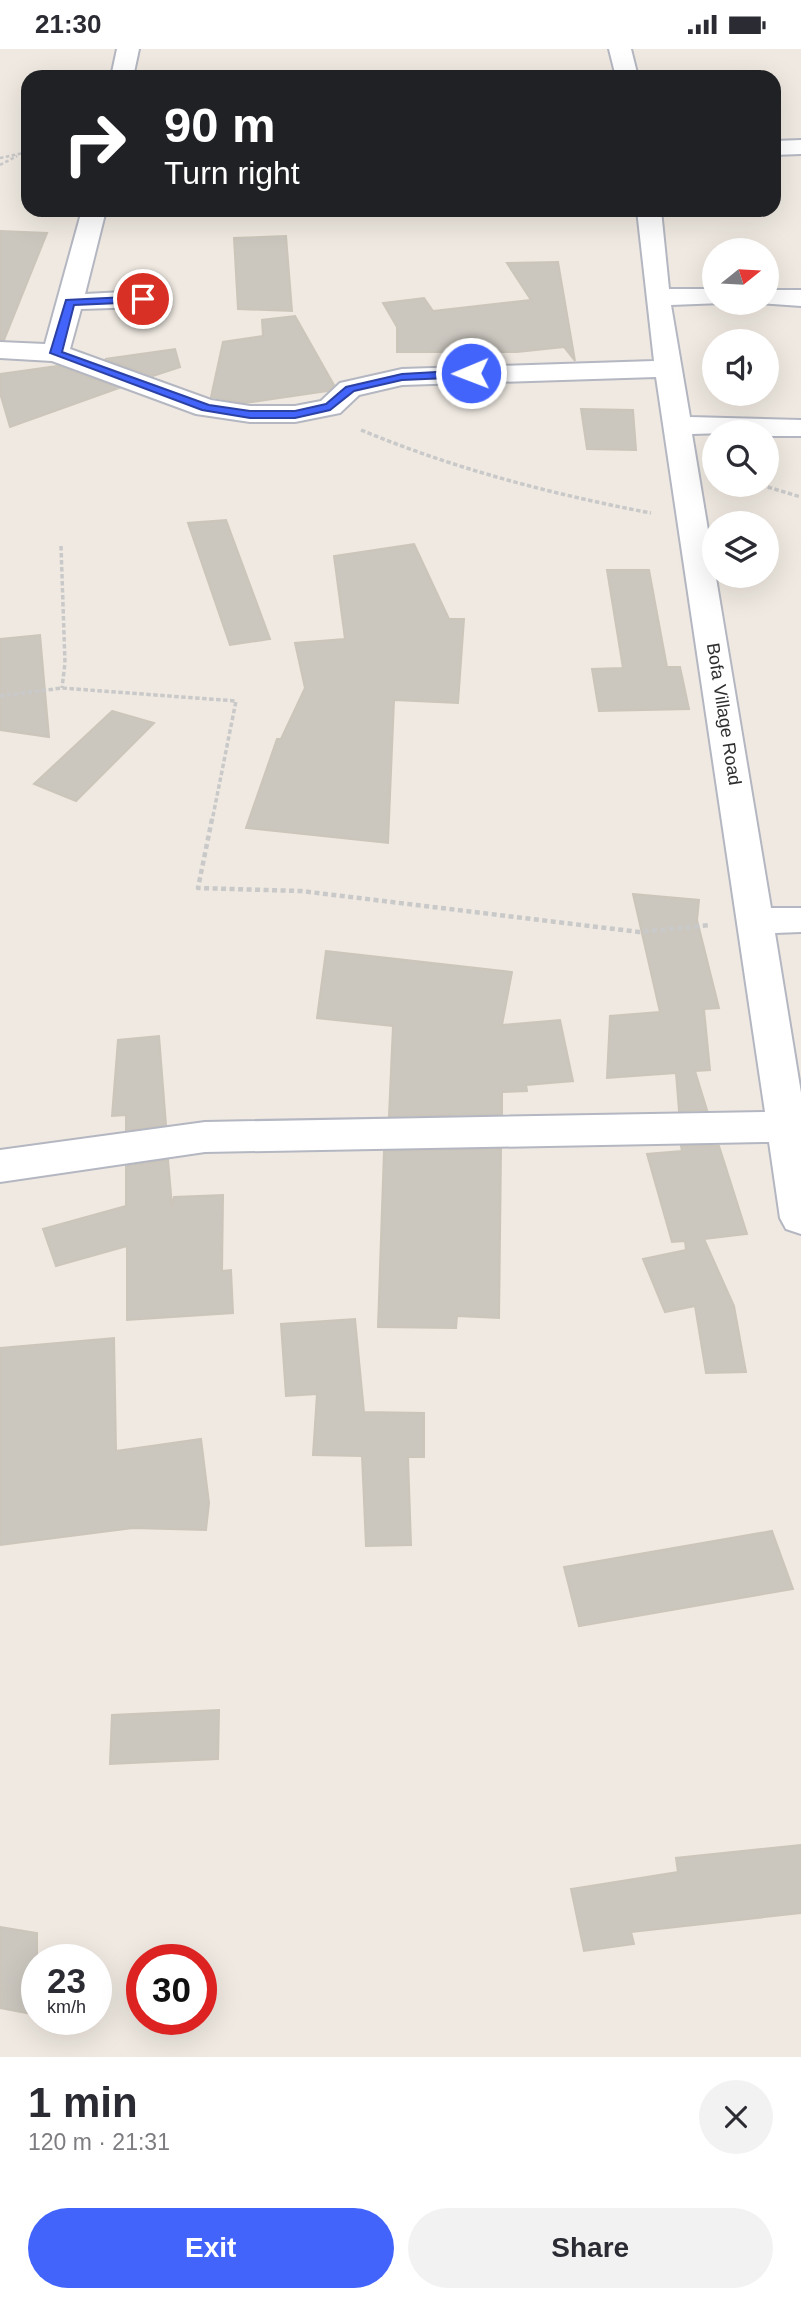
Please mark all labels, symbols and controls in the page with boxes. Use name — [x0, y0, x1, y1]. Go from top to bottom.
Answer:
text: 21:30 — [35, 9, 102, 39]
icon: right — [49, 98, 140, 189]
text: 90 m — [164, 98, 276, 152]
text: Turn right — [164, 155, 300, 191]
north arrow — [702, 238, 779, 315]
map controls — [702, 238, 779, 588]
pin — [113, 269, 173, 329]
icon: arrive — [124, 280, 162, 318]
button: sound — [702, 329, 779, 406]
position arrow — [434, 336, 508, 410]
button: search — [702, 420, 779, 497]
button: layers — [702, 511, 779, 588]
street label: Bofa Village Road — [703, 641, 745, 787]
speed limit sign: 30 — [126, 1944, 217, 2035]
text: 23 — [47, 1961, 86, 2000]
text: km/h — [47, 1997, 86, 2017]
text: 1 min — [28, 2079, 138, 2126]
button: close — [699, 2080, 773, 2154]
text: 120 m · 21:31 — [28, 2129, 170, 2155]
button: Exit — [28, 2208, 394, 2288]
button: Share — [408, 2208, 773, 2288]

